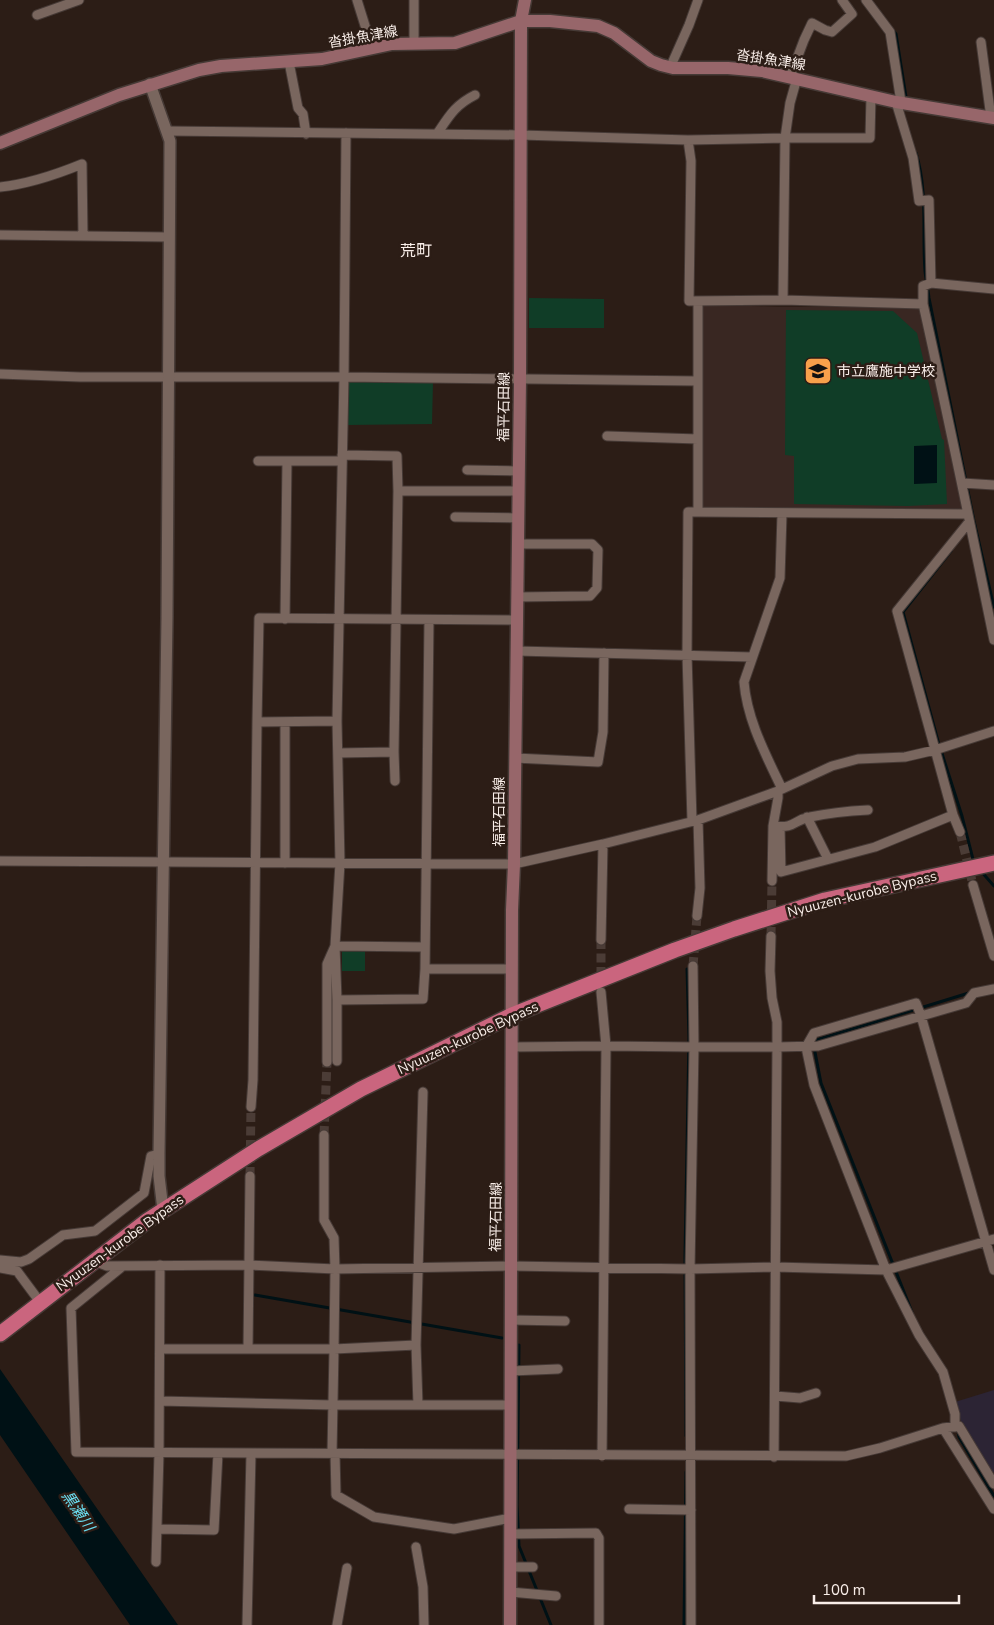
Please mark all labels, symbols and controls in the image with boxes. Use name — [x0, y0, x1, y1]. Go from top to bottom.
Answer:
street label: 沓掛魚津線 — [327, 22, 399, 52]
street label: 沓掛魚津線 — [735, 45, 807, 75]
district label: 荒町 — [400, 240, 432, 262]
school or university icon: 市立鷹施中学校 — [803, 356, 833, 386]
place label: 市立鷹施中学校 — [837, 362, 935, 381]
street label: 福平石田線 — [494, 372, 514, 442]
street label: 福平石田線 — [490, 777, 509, 847]
street label: Nyuuzen-kurobe Bypass — [785, 866, 939, 922]
street label: Nyuuzen-kurobe Bypass — [394, 997, 542, 1079]
street label: 福平石田線 — [486, 1182, 506, 1252]
street label: Nyuuzen-kurobe Bypass — [52, 1190, 188, 1296]
water label: 黒瀬川 — [57, 1487, 100, 1537]
scale bar — [814, 1572, 959, 1604]
text: 100 m — [822, 1580, 866, 1600]

